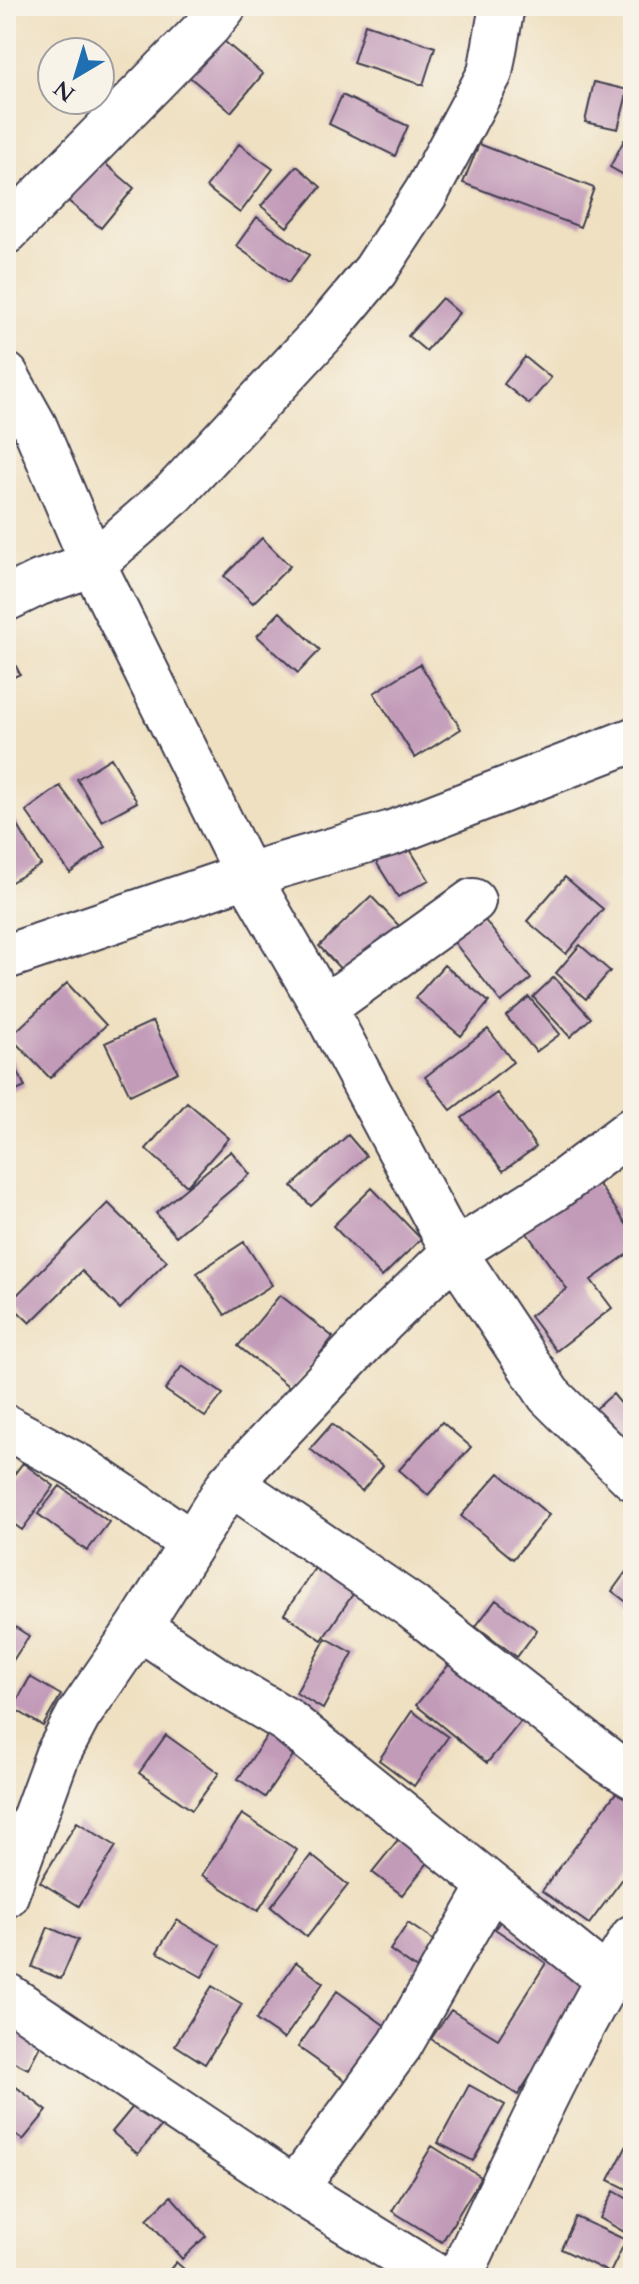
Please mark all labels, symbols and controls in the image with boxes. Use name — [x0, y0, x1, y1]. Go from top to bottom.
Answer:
north arrow — [36, 36, 116, 116]
text: N — [48, 73, 81, 109]

